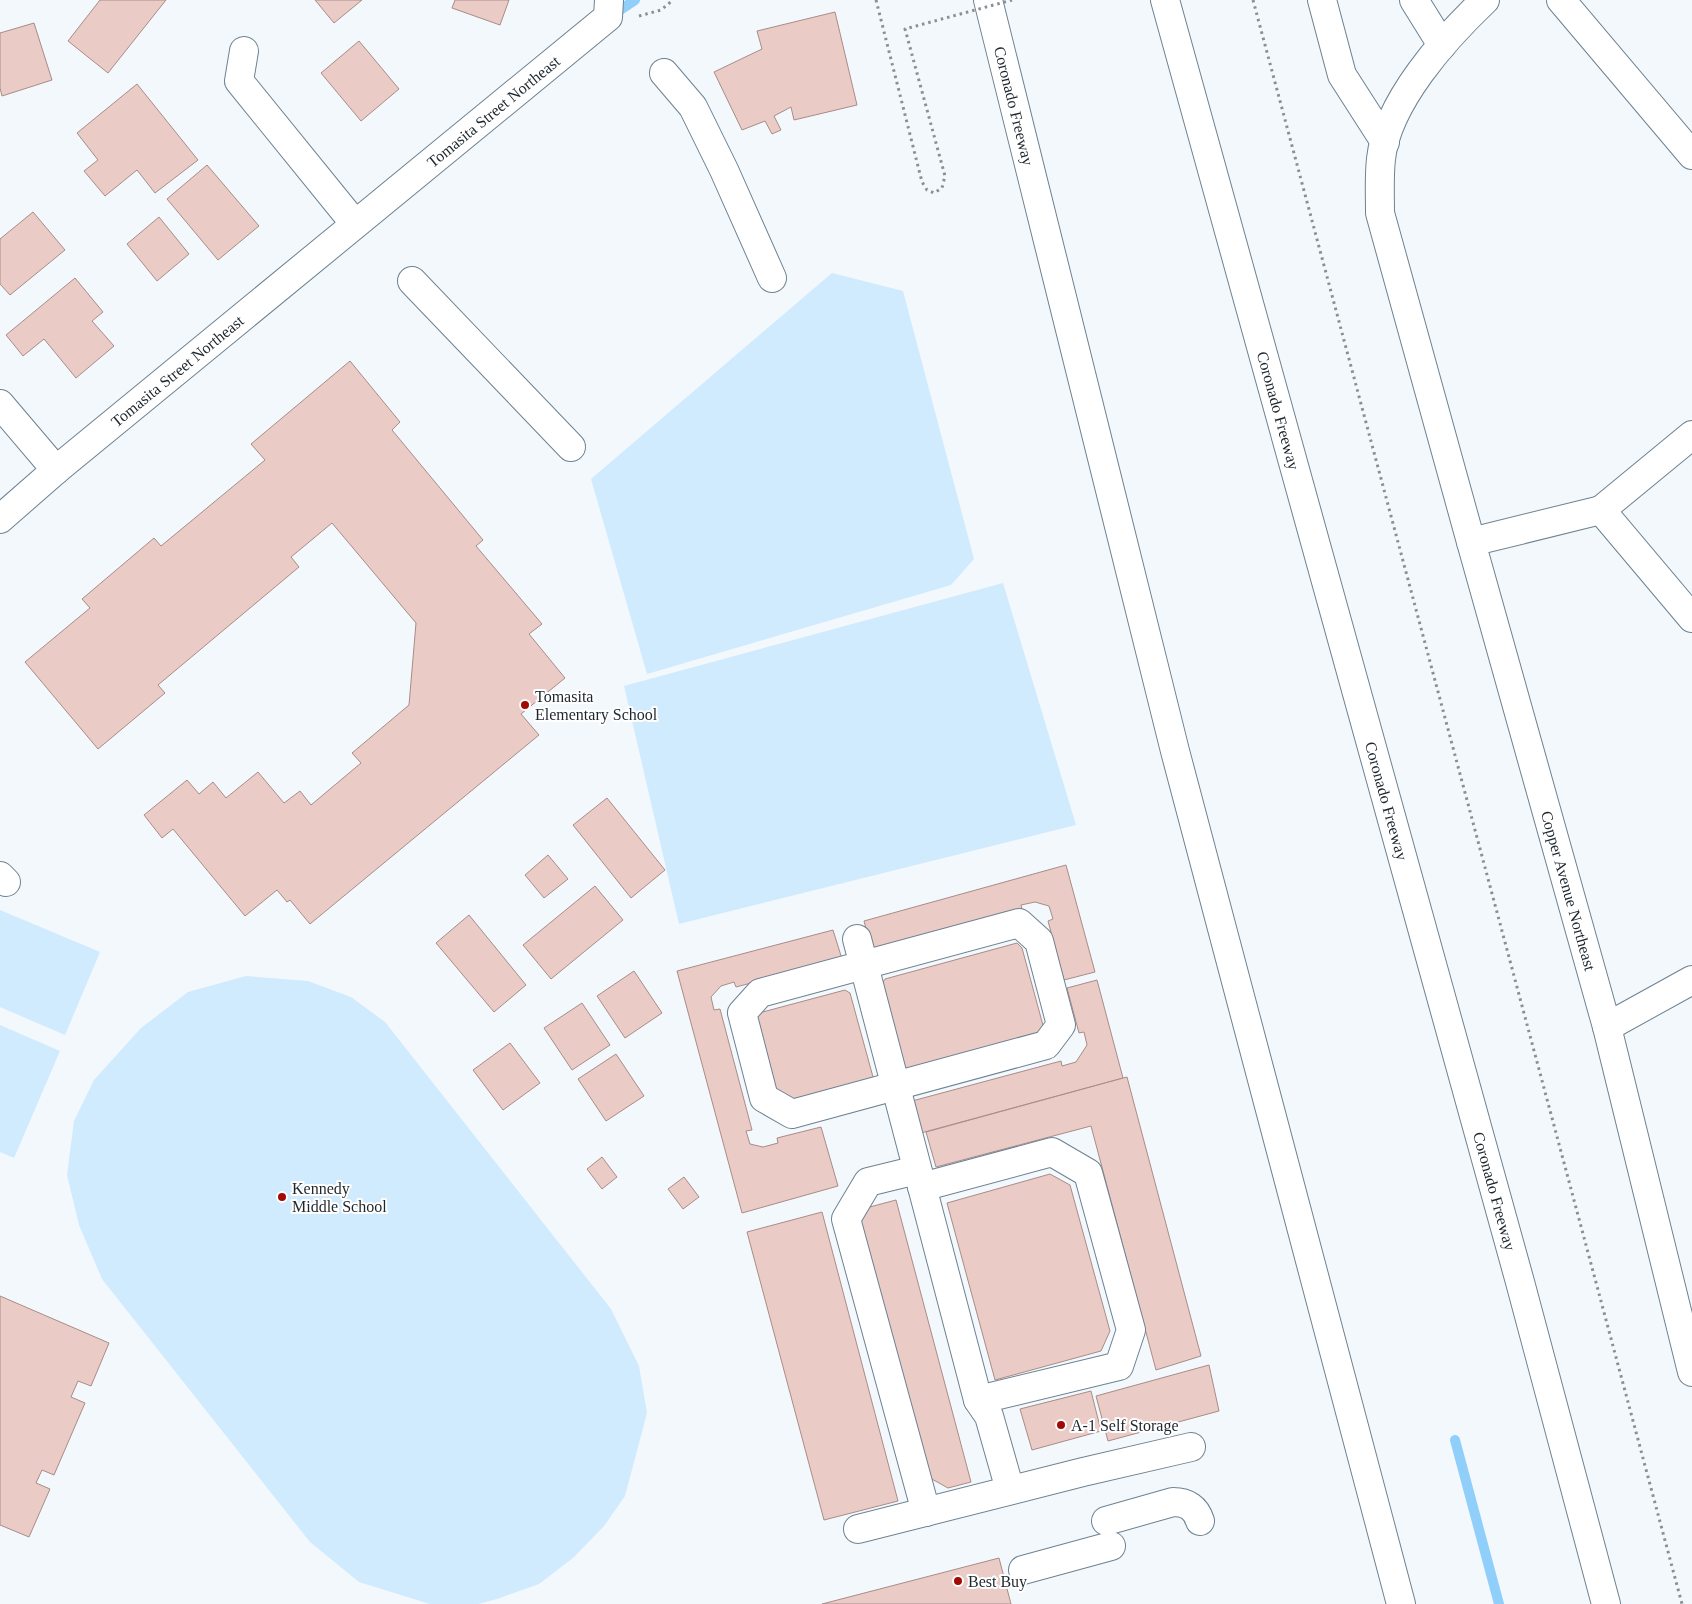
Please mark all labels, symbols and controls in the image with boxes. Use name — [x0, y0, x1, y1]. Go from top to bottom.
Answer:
street label: Coronado Freeway — [991, 45, 1037, 167]
street label: Tomasita Street Northeast — [424, 52, 564, 171]
street label: Tomasita Street Northeast — [108, 311, 247, 430]
street label: Coronado Freeway — [1254, 350, 1303, 472]
place label: Tomasita Elementary School — [535, 688, 658, 724]
marker: Tomasita Elementary School — [519, 699, 531, 711]
street label: Coronado Freeway — [1362, 740, 1411, 862]
street label: Copper Avenue Northeast — [1538, 809, 1599, 973]
street label: Coronado Freeway — [1470, 1130, 1519, 1253]
place label: Kennedy Middle School — [292, 1180, 387, 1215]
marker: Kennedy Middle School — [276, 1191, 288, 1203]
place label: A-1 Self Storage — [1071, 1417, 1179, 1435]
marker: A-1 Self Storage — [1055, 1419, 1067, 1431]
place label: Best Buy — [968, 1573, 1027, 1591]
marker: Best Buy — [952, 1575, 964, 1587]

